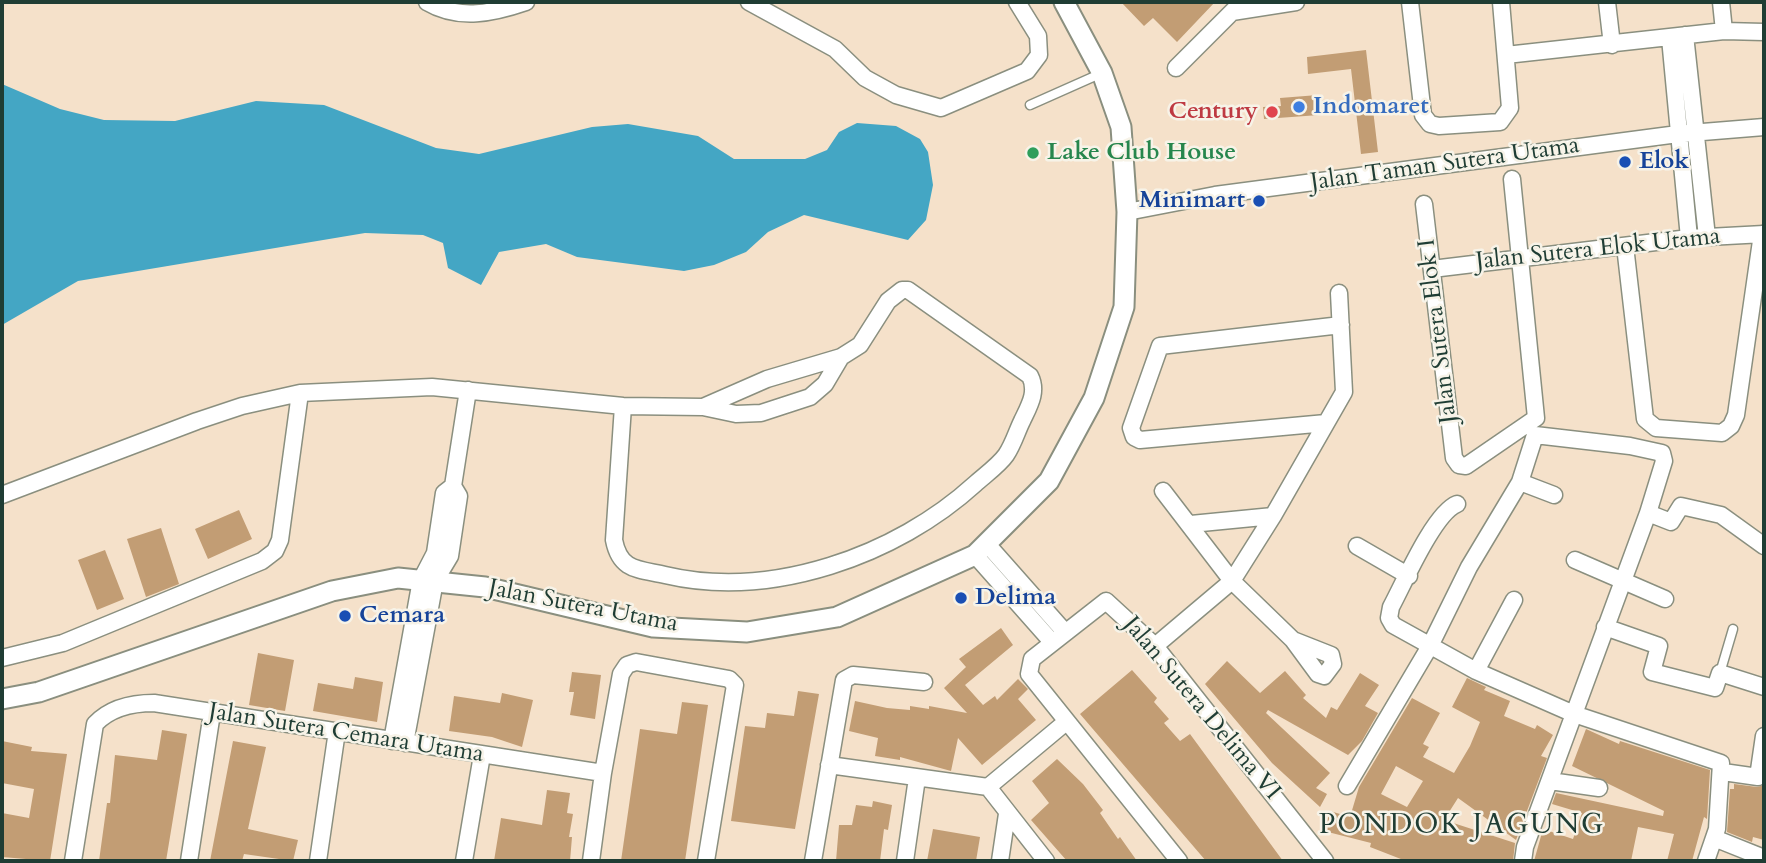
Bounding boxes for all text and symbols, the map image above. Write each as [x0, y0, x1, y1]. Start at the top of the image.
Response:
place label: Indomaret [1313, 93, 1429, 121]
place label: Century [1168, 98, 1258, 126]
marker: Indomaret [1291, 99, 1307, 115]
marker: Century [1264, 104, 1280, 120]
street label: Jalan Taman Sutera Utama [1309, 132, 1581, 198]
place label: Lake Club House [1047, 139, 1236, 167]
marker: Lake Club House [1025, 145, 1041, 161]
place label: Elok [1639, 148, 1689, 176]
marker: Elok [1617, 154, 1633, 170]
place label: Minimart [1139, 187, 1245, 215]
marker: Minimart [1251, 193, 1267, 209]
street label: Jalan Sutera Elok Utama [1474, 223, 1722, 277]
street label: Jalan Sutera Elok I [1413, 237, 1465, 425]
street label: Jalan Sutera Utama [486, 574, 680, 640]
place label: Delima [975, 584, 1056, 612]
marker: Delima [953, 590, 969, 606]
place label: Cemara [359, 602, 445, 630]
marker: Cemara [337, 608, 353, 624]
street label: Jalan Sutera Delima VI [1116, 611, 1286, 807]
street label: Jalan Sutera Cemara Utama [206, 698, 486, 770]
district label: PONDOK JAGUNG [1320, 810, 1604, 844]

